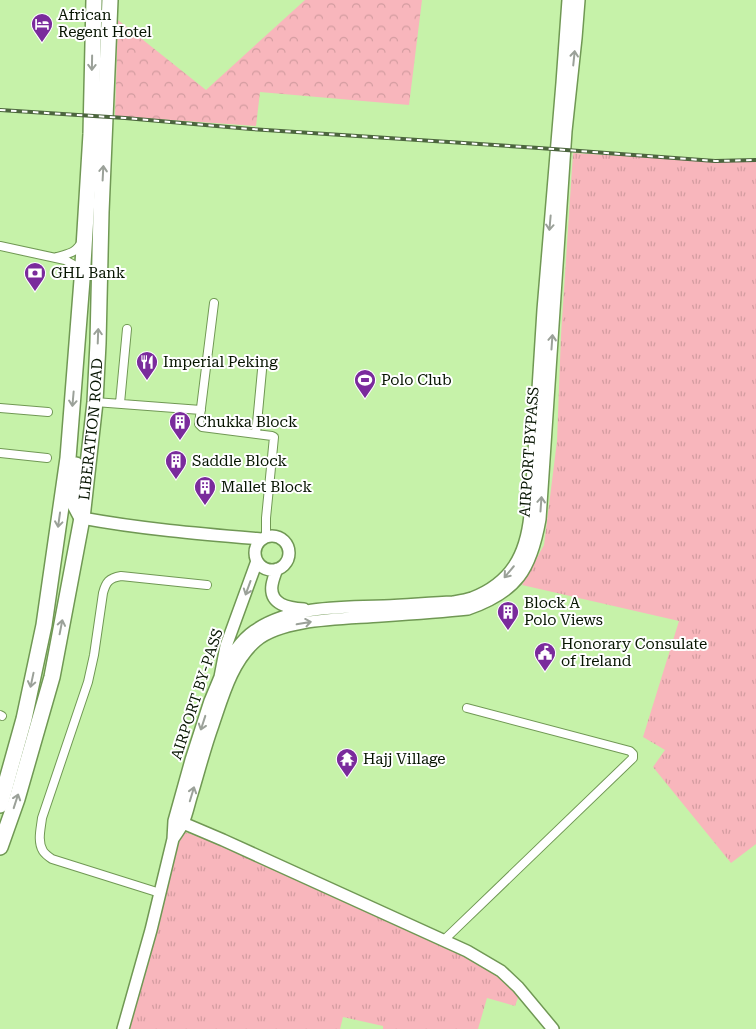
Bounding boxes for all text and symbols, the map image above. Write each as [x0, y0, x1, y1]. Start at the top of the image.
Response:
place label: African Regent Hotel [58, 6, 152, 41]
hotel icon: African Regent Hotel [30, 12, 54, 43]
one-way arrow [569, 51, 579, 67]
one-way arrow [87, 54, 97, 71]
one-way arrow [98, 166, 107, 182]
one-way arrow [546, 215, 555, 231]
bank icon: GHL Bank [23, 261, 47, 292]
place label: GHL Bank [51, 264, 126, 282]
one-way arrow [93, 328, 103, 344]
one-way arrow [547, 335, 556, 351]
restaurant icon: Imperial Peking [135, 350, 159, 381]
place label: Imperial Peking [163, 353, 278, 371]
street label: LIBERATION ROAD [75, 358, 106, 501]
sports icon: Polo Club [353, 368, 377, 399]
place label: Polo Club [381, 371, 452, 389]
street label: AIRPORT BYPASS [515, 386, 543, 518]
one-way arrow [68, 391, 77, 407]
building icon: Chukka Block [168, 410, 192, 441]
place label: Chukka Block [196, 413, 298, 431]
building icon: Saddle Block [164, 449, 188, 480]
place label: Saddle Block [192, 452, 288, 470]
building icon: Mallet Block [193, 475, 217, 506]
place label: Mallet Block [221, 478, 312, 496]
one-way arrow [536, 497, 545, 513]
one-way arrow [54, 512, 64, 528]
one-way arrow [504, 566, 515, 579]
one-way arrow [243, 580, 252, 595]
place label: Block A Polo Views [524, 594, 603, 629]
building icon: Block A Polo Views [496, 600, 520, 631]
one-way arrow [296, 618, 312, 628]
one-way arrow [57, 619, 66, 635]
street label: AIRPORT BY-PASS [167, 626, 227, 762]
place label: Honorary Consulate of Ireland [561, 635, 707, 670]
public building icon: Honorary Consulate of Ireland [533, 641, 557, 672]
one-way arrow [27, 672, 37, 688]
one-way arrow [198, 714, 207, 730]
temple icon: Hajj Village [335, 747, 359, 778]
place label: Hajj Village [363, 750, 445, 768]
one-way arrow [187, 786, 197, 802]
one-way arrow [11, 793, 21, 809]

